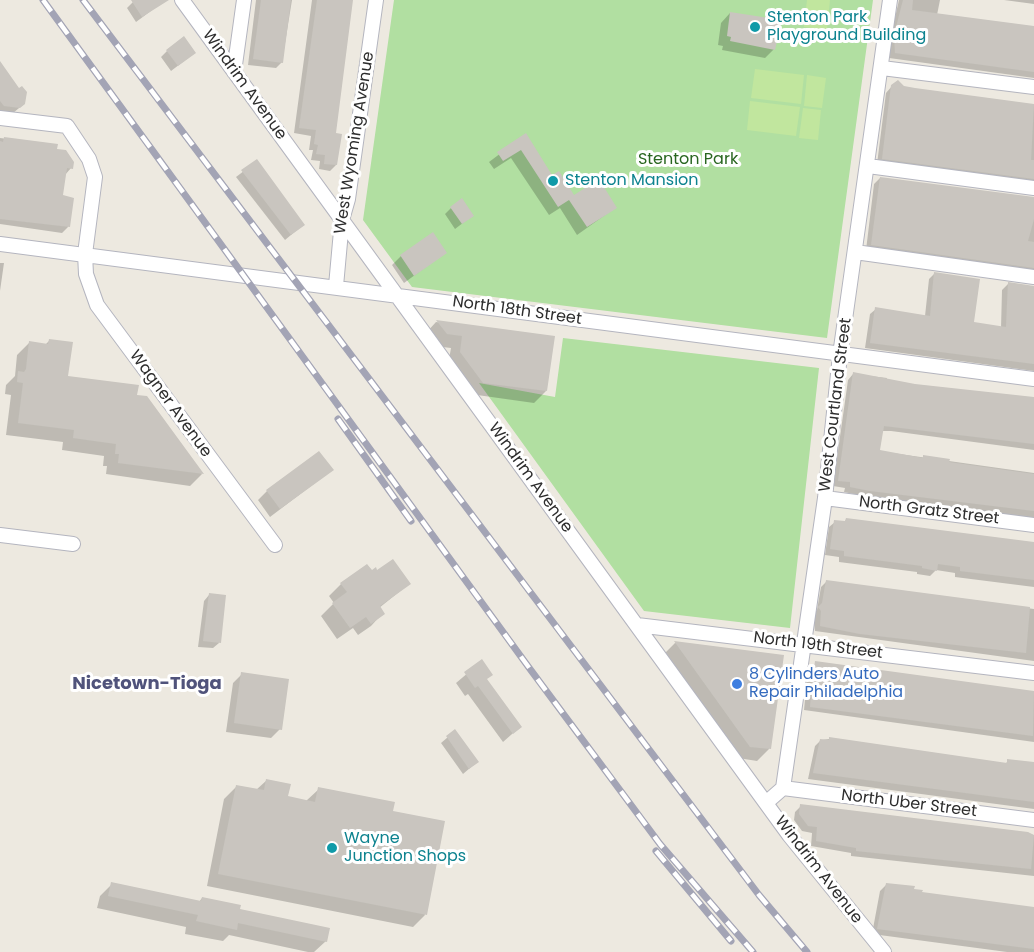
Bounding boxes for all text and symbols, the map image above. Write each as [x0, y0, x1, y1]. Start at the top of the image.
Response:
place label: Stenton Park Playground Building [767, 8, 926, 46]
marker: Stenton Park Playground Building [748, 20, 762, 34]
street label: Windrim Avenue [198, 26, 290, 144]
street label: West Wyoming Avenue [331, 50, 379, 236]
park label: Stenton Park [638, 150, 738, 170]
place label: Stenton Mansion [565, 171, 699, 191]
marker: Stenton Mansion [546, 174, 560, 188]
street label: North 18th Street [451, 292, 583, 330]
street label: West Courtland Street [816, 317, 856, 493]
street label: Wagner Avenue [125, 347, 215, 461]
street label: Windrim Avenue [484, 419, 576, 537]
street label: North Gratz Street [858, 493, 1000, 529]
street label: North 19th Street [752, 629, 884, 663]
place label: 8 Cylinders Auto Repair Philadelphia [749, 665, 903, 703]
district label: Nicetown-Tioga [72, 673, 222, 695]
marker: 8 Cylinders Auto Repair Philadelphia [730, 677, 744, 691]
street label: North Uber Street [840, 786, 978, 822]
street label: Windrim Avenue [770, 812, 866, 928]
place label: Wayne Junction Shops [344, 829, 466, 867]
marker: Wayne Junction Shops [325, 841, 339, 855]

